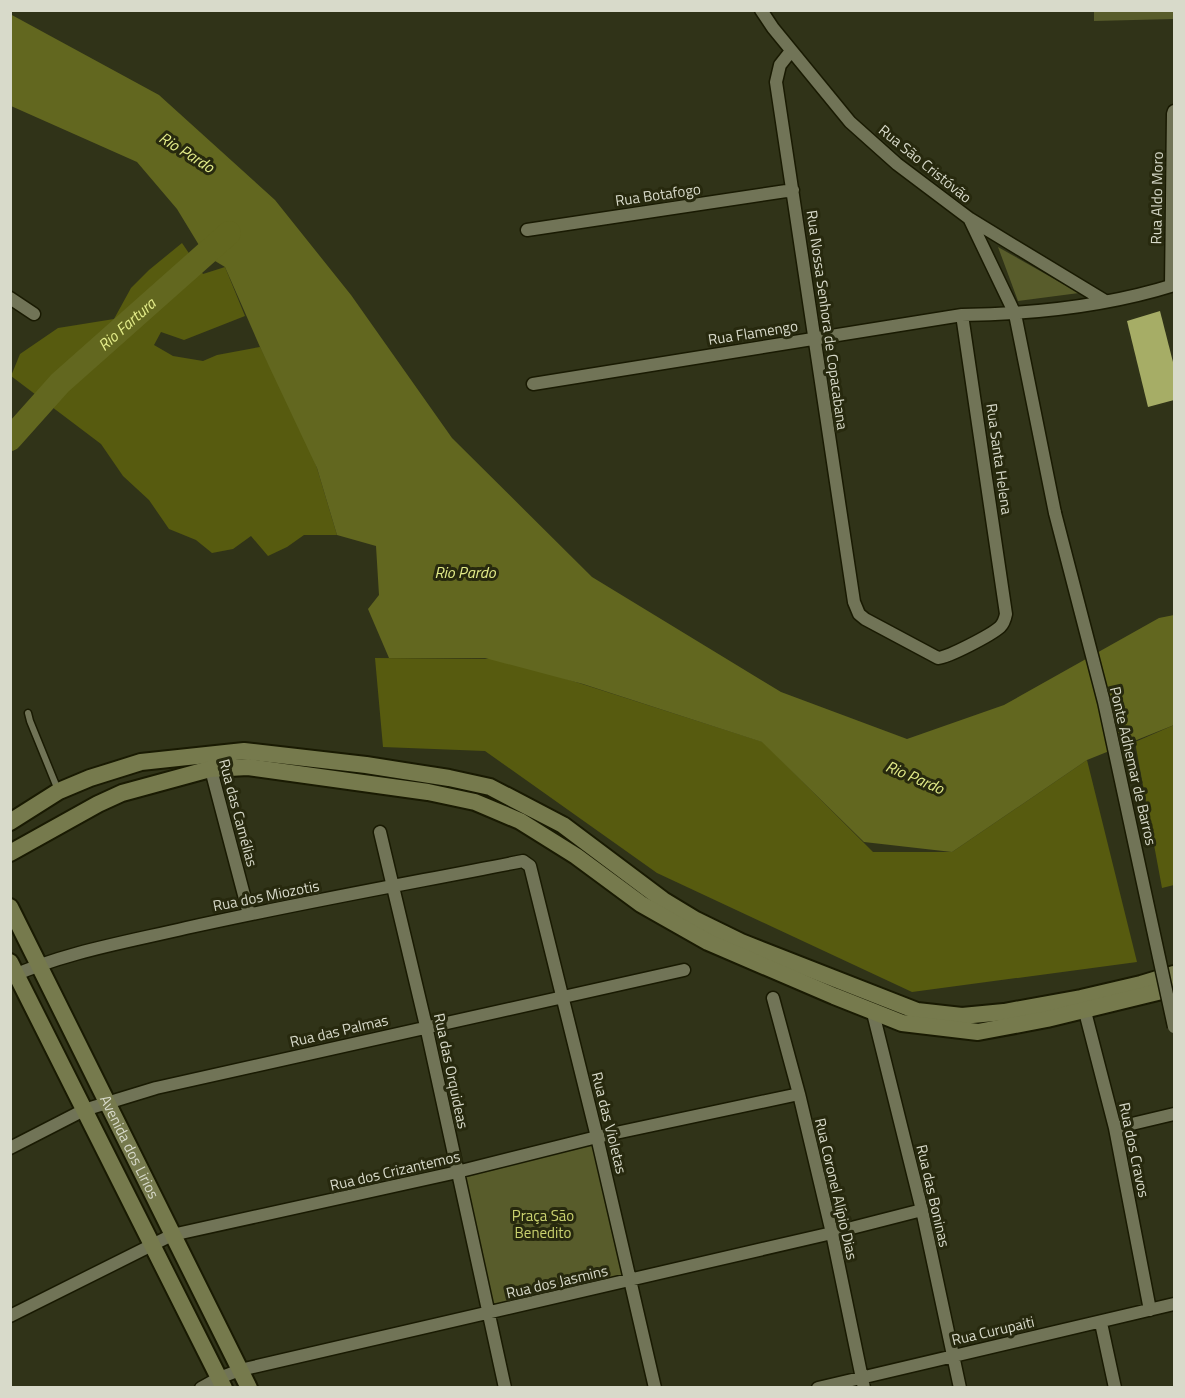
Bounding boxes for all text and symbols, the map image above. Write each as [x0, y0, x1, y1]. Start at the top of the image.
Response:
street label: Rua São Cristóvão [874, 119, 977, 208]
water label: Rio Pardo [155, 126, 220, 179]
street label: Rua Aldo Moro [1144, 151, 1169, 245]
street label: Rua Botafogo [614, 177, 702, 212]
street label: Rua Nossa Senhora de Copacabana [801, 209, 854, 432]
water label: Rio Fartura [92, 291, 161, 356]
street label: Rua Flamengo [706, 314, 800, 351]
street label: Rua Santa Helena [980, 402, 1019, 516]
water label: Rio Pardo [434, 560, 497, 584]
street label: Ponte Adhemar de Barros [1104, 684, 1163, 848]
water label: Rio Pardo [882, 754, 949, 800]
street label: Rua das Camélias [213, 756, 264, 869]
street label: Rua dos Miozotis [211, 874, 321, 917]
street label: Rua das Palmas [287, 1008, 390, 1053]
street label: Rua das Orquideas [428, 1011, 475, 1131]
street label: Rua das Violetas [586, 1069, 633, 1176]
street label: Avenida dos Lirios [94, 1091, 165, 1203]
street label: Rua dos Cravos [1113, 1100, 1156, 1200]
street label: Rua Coronel Alípio Dias [809, 1116, 864, 1262]
street label: Rua das Boninas [911, 1142, 956, 1250]
street label: Rua dos Crizantemos [327, 1144, 462, 1197]
park label: Praça São Benedito [512, 1204, 574, 1244]
street label: Rua dos Jasmins [504, 1259, 610, 1304]
street label: Rua Curupaiti [949, 1310, 1037, 1351]

